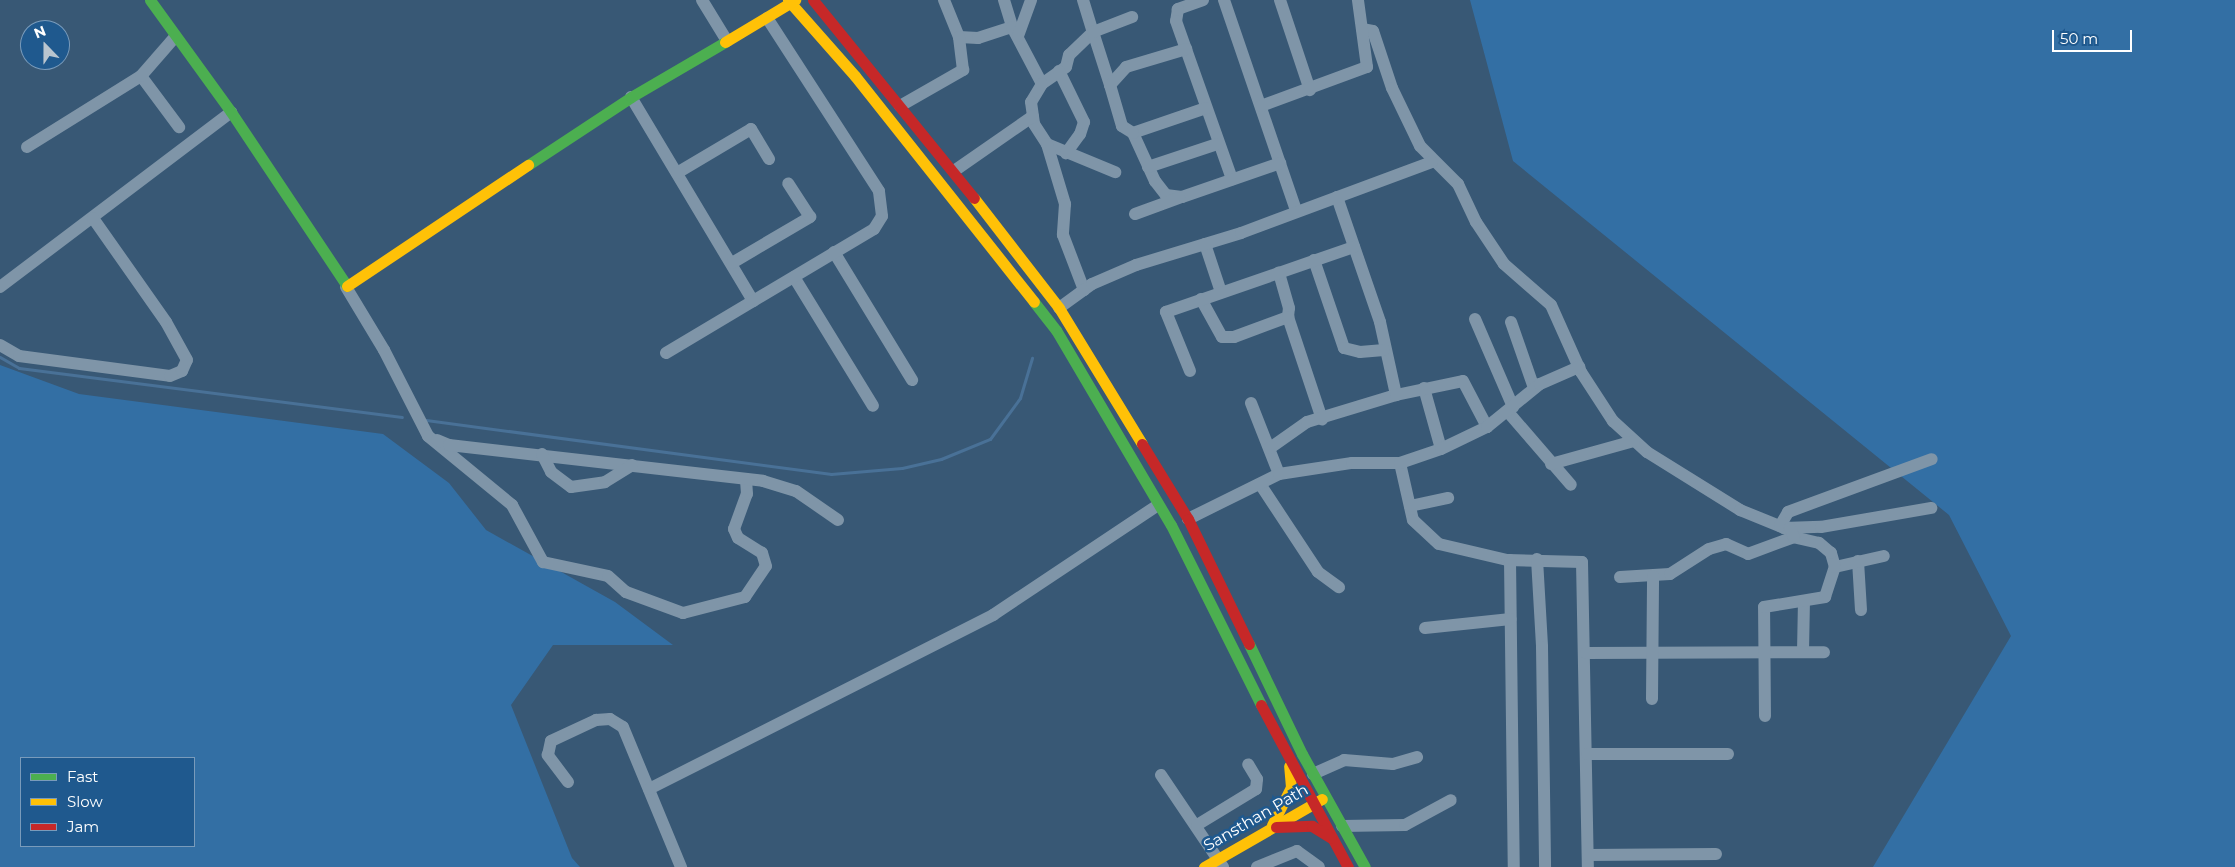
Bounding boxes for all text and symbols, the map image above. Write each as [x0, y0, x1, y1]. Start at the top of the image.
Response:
north arrow [20, 20, 70, 70]
scale bar [2055, 20, 2135, 52]
text: N [31, 22, 48, 42]
text: 50 m [2060, 29, 2098, 48]
legend [20, 757, 195, 847]
text: Fast [67, 767, 98, 786]
street label: Sansthan Path [1200, 780, 1312, 856]
text: Slow [67, 792, 103, 811]
text: Jam [67, 817, 99, 836]

